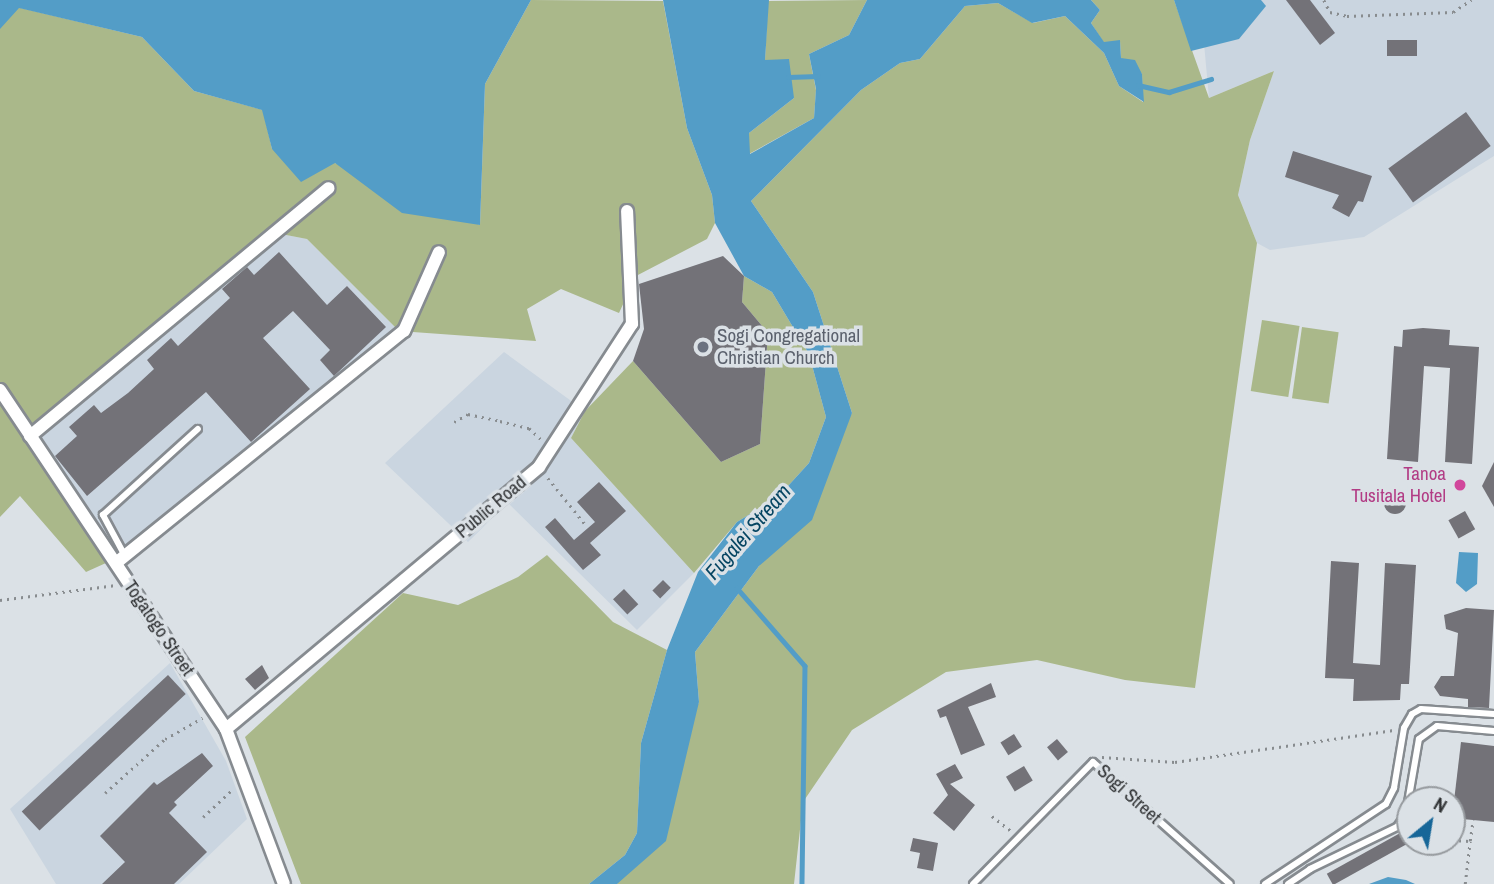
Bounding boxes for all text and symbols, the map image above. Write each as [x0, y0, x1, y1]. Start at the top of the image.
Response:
place label: Sogi Congregational Christian Church [717, 325, 860, 369]
marker: Sogi Congregational Christian Church [695, 339, 711, 355]
place label: Tanoa Tusitala Hotel [1351, 463, 1446, 507]
street label: Public Road [451, 471, 531, 543]
marker: Tanoa Tusitala Hotel [1452, 477, 1468, 493]
water label: Fugalei Stream [700, 479, 796, 585]
street label: Togatogo Street [119, 576, 199, 680]
street label: Sogi Street [1092, 759, 1166, 829]
north arrow [1396, 786, 1466, 856]
text: N [1429, 790, 1452, 819]

